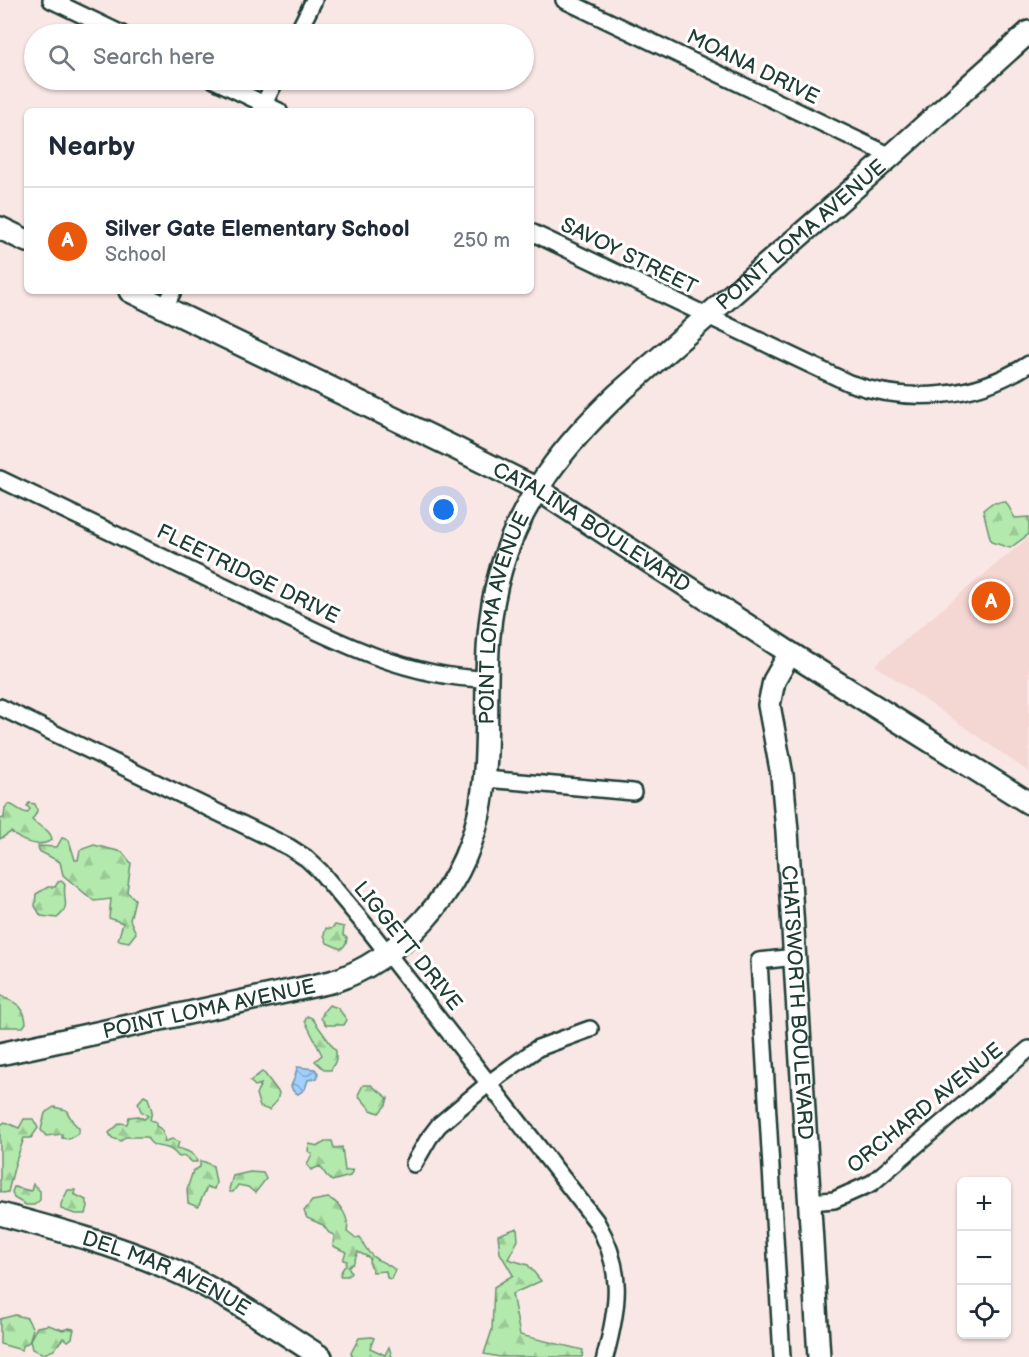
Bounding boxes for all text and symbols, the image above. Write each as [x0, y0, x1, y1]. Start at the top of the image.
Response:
search box [24, 24, 534, 90]
street label: MOANA DRIVE [683, 24, 823, 110]
icon: search [45, 41, 78, 74]
text: Search here [93, 44, 215, 71]
text: Nearby [48, 132, 135, 163]
street label: POINT LOMA AVENUE [711, 154, 891, 315]
street label: SAVOY STREET [557, 212, 702, 300]
text: Silver Gate Elementary School [105, 216, 409, 243]
text: A [61, 229, 74, 253]
text: 250 m [453, 229, 510, 253]
text: School [105, 243, 166, 267]
street label: CATALINA BOULEVARD [489, 457, 695, 598]
your location [429, 495, 458, 524]
street label: POINT LOMA AVENUE [474, 508, 534, 725]
street label: FLEETRIDGE DRIVE [153, 519, 343, 629]
pin: A [972, 578, 1010, 624]
street label: CHATSWORTH BOULEVARD [777, 864, 818, 1141]
street label: LIGGETT DRIVE [348, 877, 468, 1015]
street label: POINT LOMA AVENUE [100, 973, 318, 1044]
street label: ORCHARD AVENUE [842, 1038, 1008, 1178]
map controls [957, 1177, 1011, 1339]
button: + [957, 1177, 1011, 1231]
street label: DEL MAR AVENUE [79, 1225, 255, 1321]
button: − [957, 1231, 1011, 1285]
button: locate [957, 1285, 1011, 1339]

